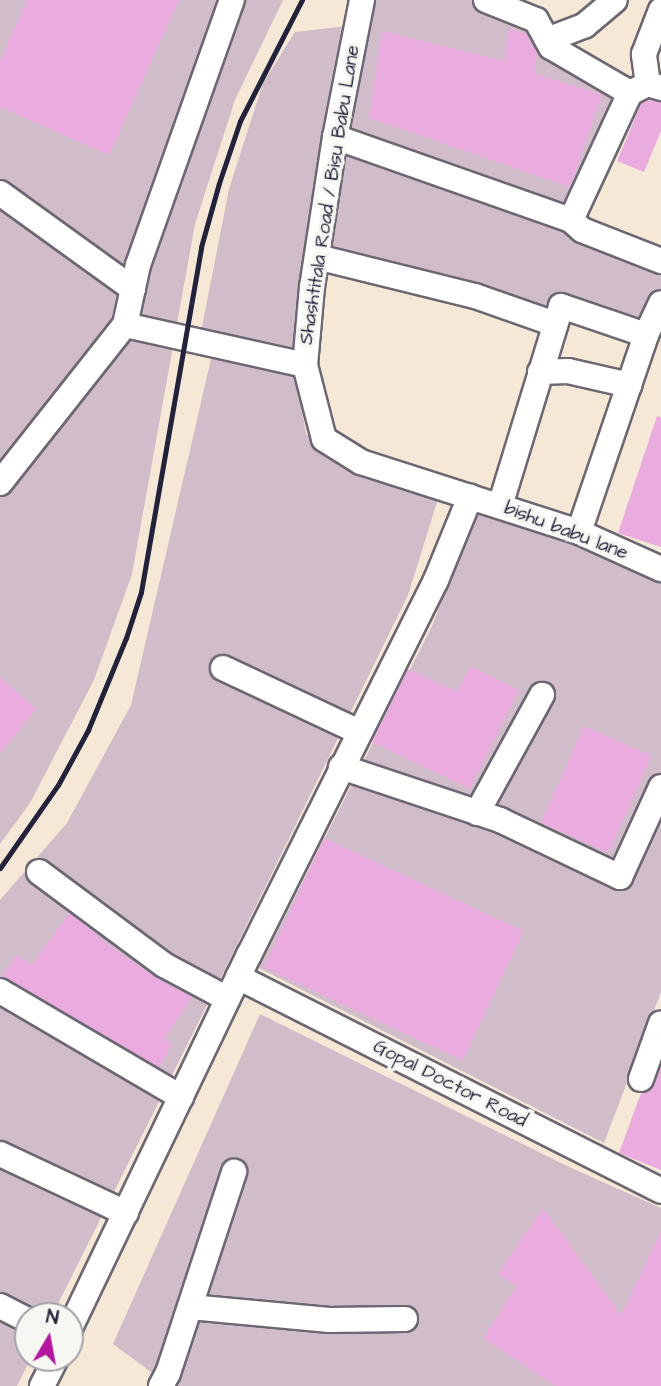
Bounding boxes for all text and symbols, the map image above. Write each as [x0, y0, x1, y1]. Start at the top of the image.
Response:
street label: Shashtitala Road / Bisu Babu Lane [295, 44, 365, 346]
street label: bishu babu lane [501, 497, 631, 565]
street label: Gopal Doctor Road [369, 1035, 531, 1133]
north arrow [14, 1302, 84, 1372]
text: N [44, 1303, 61, 1332]

